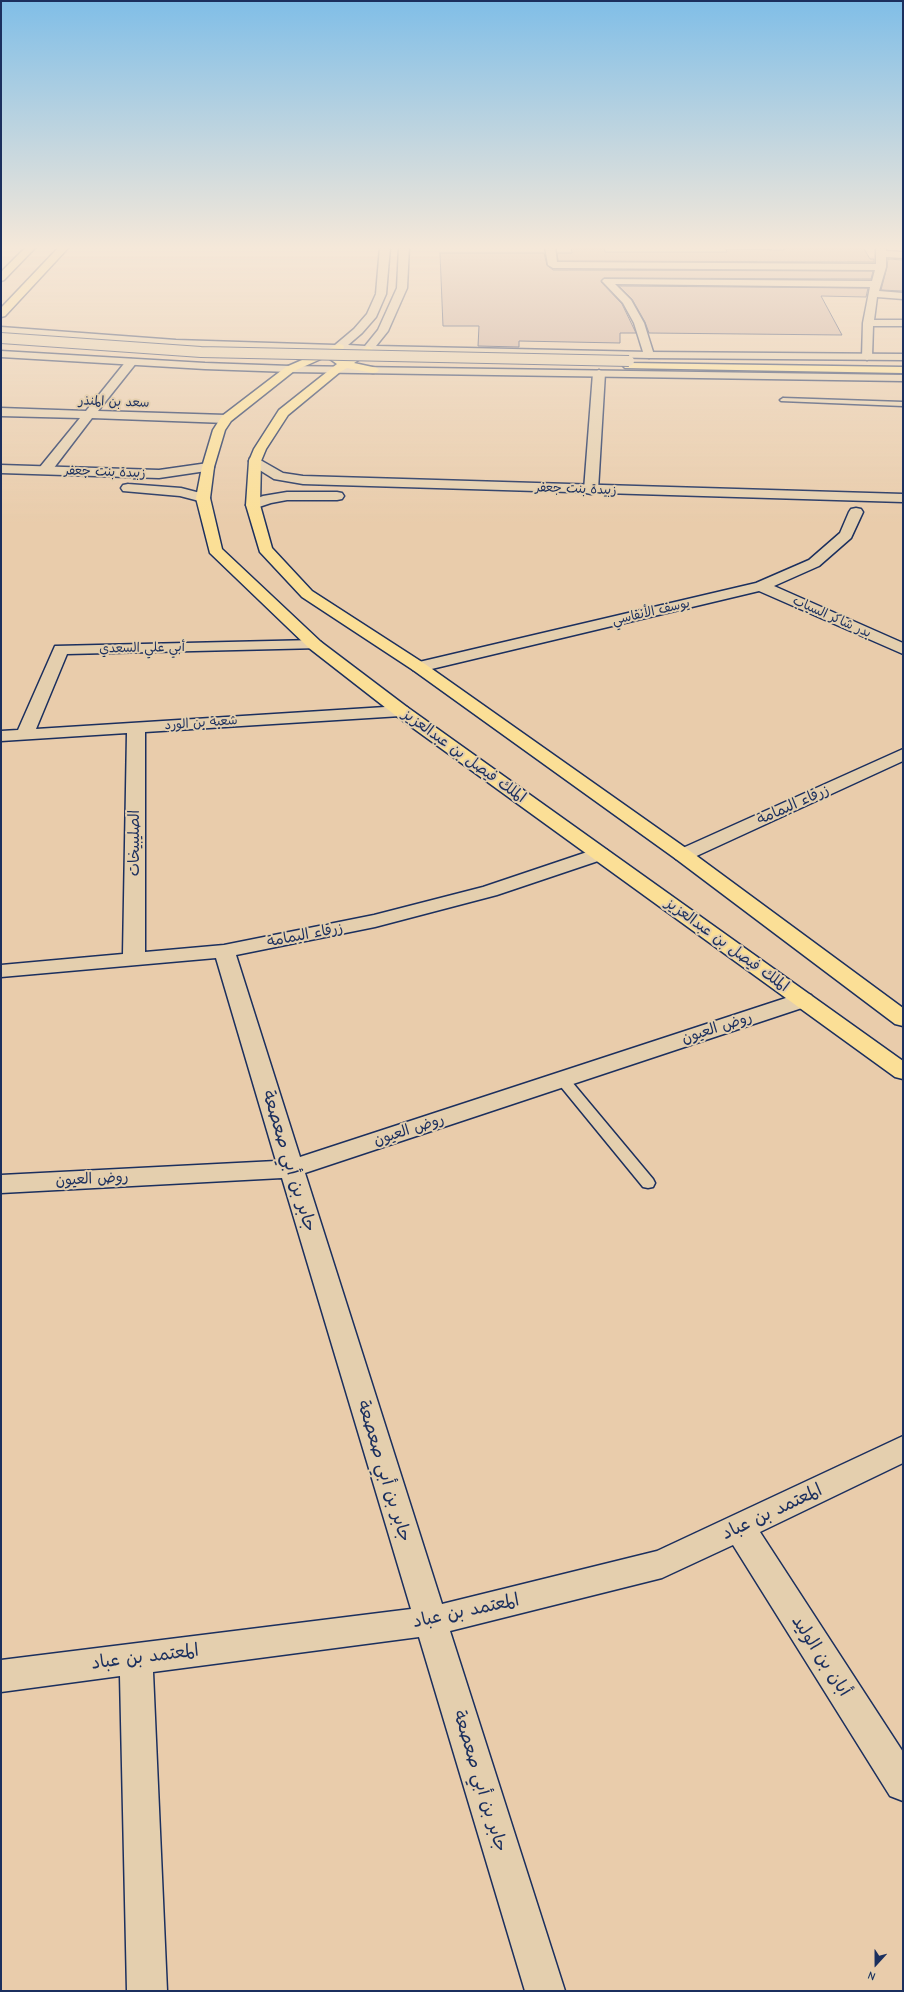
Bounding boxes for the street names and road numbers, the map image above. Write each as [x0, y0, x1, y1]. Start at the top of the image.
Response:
street label: سعد بن المنذر [78, 393, 150, 411]
street label: زبيدة بنت جعفر [64, 463, 146, 481]
street label: زبيدة بنت جعفر [535, 480, 617, 498]
street label: بدر شاكر السياب [790, 593, 874, 641]
street label: يوسف الأنفاسي [611, 596, 691, 628]
street label: أبي علي السعدي [99, 639, 185, 657]
street label: الملك فيصل بن عبدالعزيز [399, 705, 529, 807]
street label: شعبة بن الورد [164, 713, 238, 733]
street label: زرقاء اليمامة [754, 781, 832, 829]
street label: الصليبيخات [126, 810, 144, 876]
street label: الملك فيصل بن عبدالعزيز [662, 894, 792, 996]
street label: زرقاء اليمامة [265, 919, 345, 951]
street label: روض العيون [679, 1008, 755, 1048]
street label: جابر بن أبي صعصعة [257, 1087, 321, 1235]
street label: روض العيون [371, 1110, 447, 1150]
street label: روض العيون [55, 1168, 129, 1190]
street label: جابر بن أبي صعصعة [352, 1397, 416, 1545]
street label: المعتمد بن عباد [718, 1479, 826, 1545]
street label: المعتمد بن عباد [411, 1589, 521, 1633]
street label: أبان بن الوليد [787, 1611, 855, 1701]
street label: المعتمد بن عباد [90, 1640, 200, 1674]
street label: جابر بن أبي صعصعة [448, 1707, 512, 1855]

